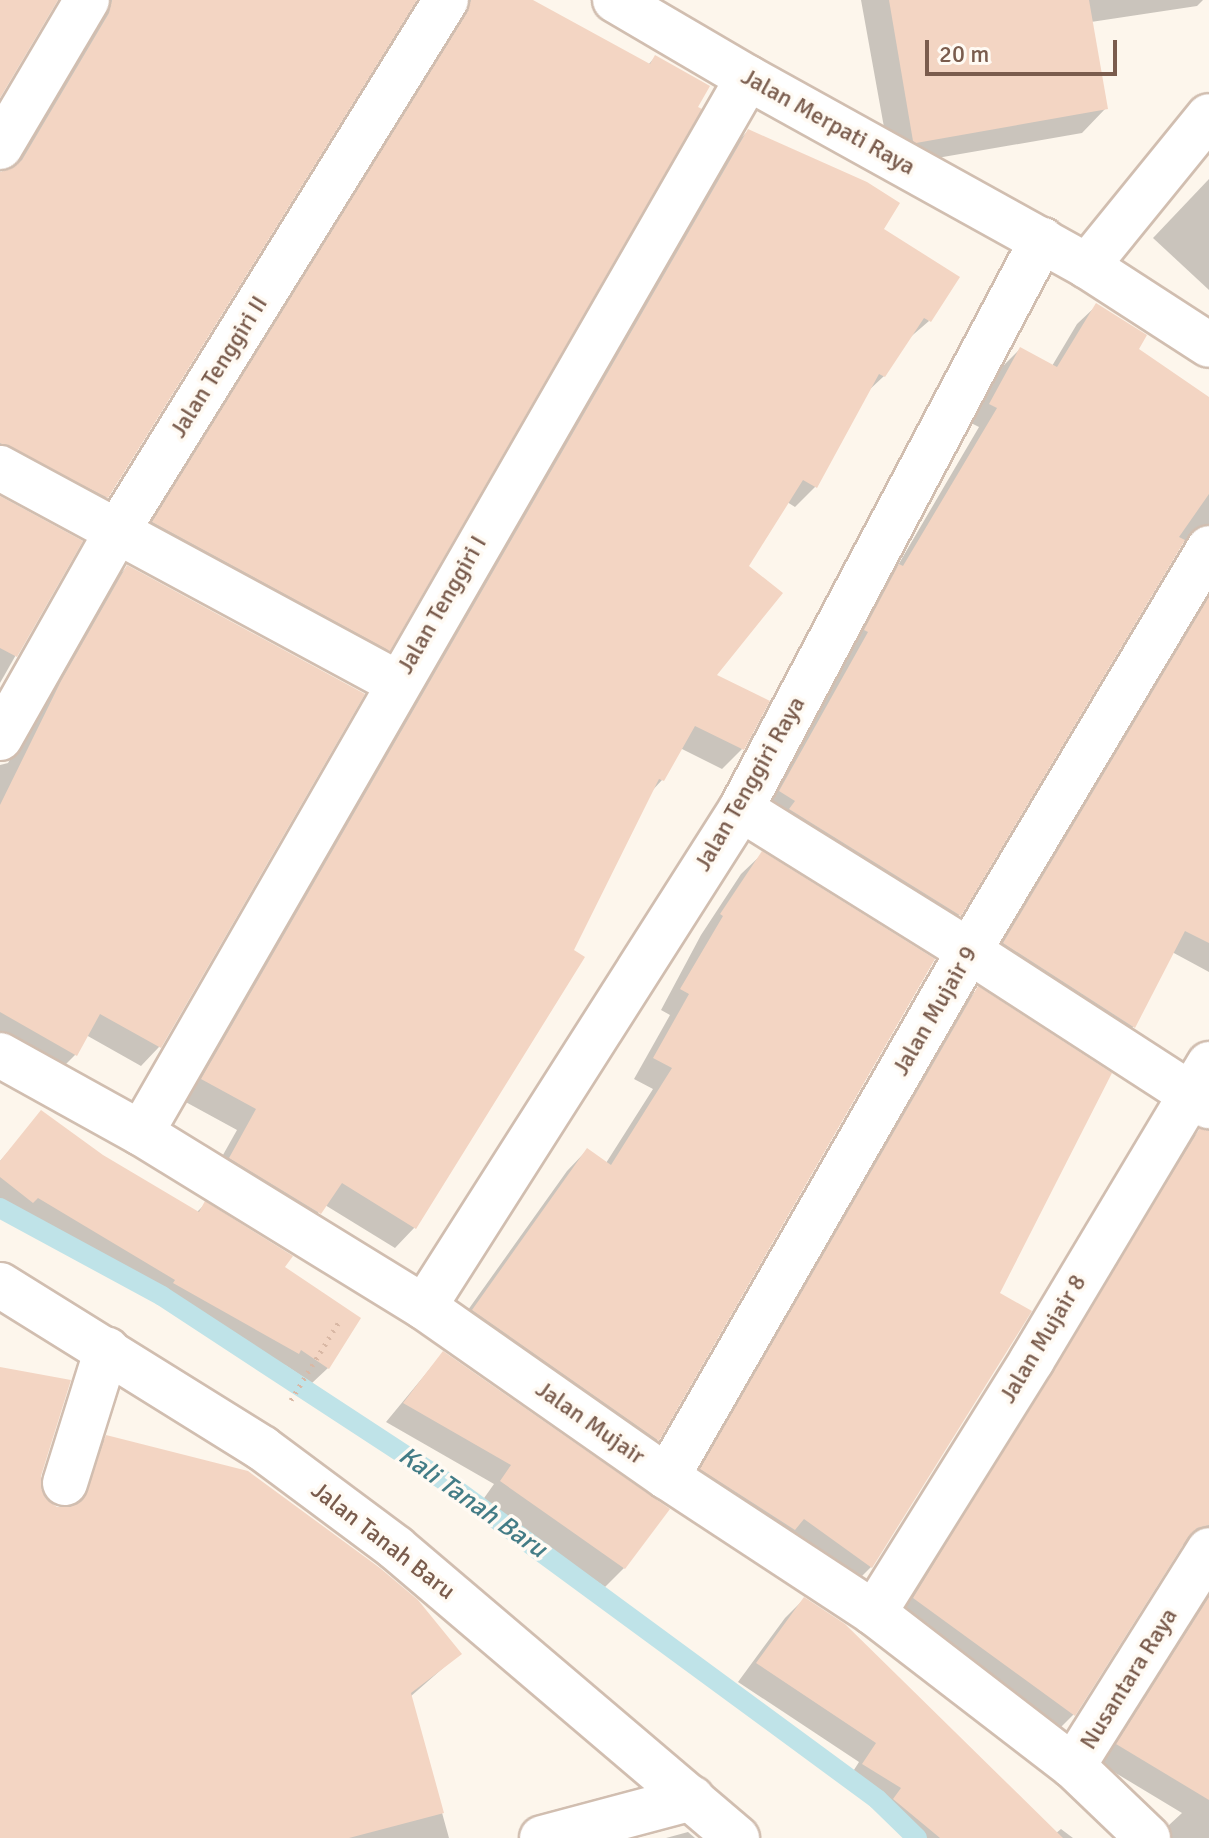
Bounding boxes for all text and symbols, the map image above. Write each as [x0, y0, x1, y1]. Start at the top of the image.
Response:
scale bar [929, 24, 1121, 74]
text: 20 m [939, 39, 989, 69]
street label: Jalan Merpati Raya [736, 62, 920, 182]
street label: Jalan Tenggiri II [164, 291, 274, 443]
street label: Jalan Tenggiri I [391, 531, 493, 679]
street label: Jalan Tenggiri Raya [688, 692, 812, 876]
street label: Jalan Mujair 9 [886, 941, 984, 1081]
street label: Jalan Mujair 8 [993, 1270, 1093, 1408]
street label: Jalan Mujair [530, 1375, 650, 1471]
water label: Kali Tanah Baru [392, 1441, 552, 1565]
street label: Jalan Tanah Baru [305, 1476, 461, 1606]
street label: Nusantara Raya [1074, 1603, 1184, 1755]

